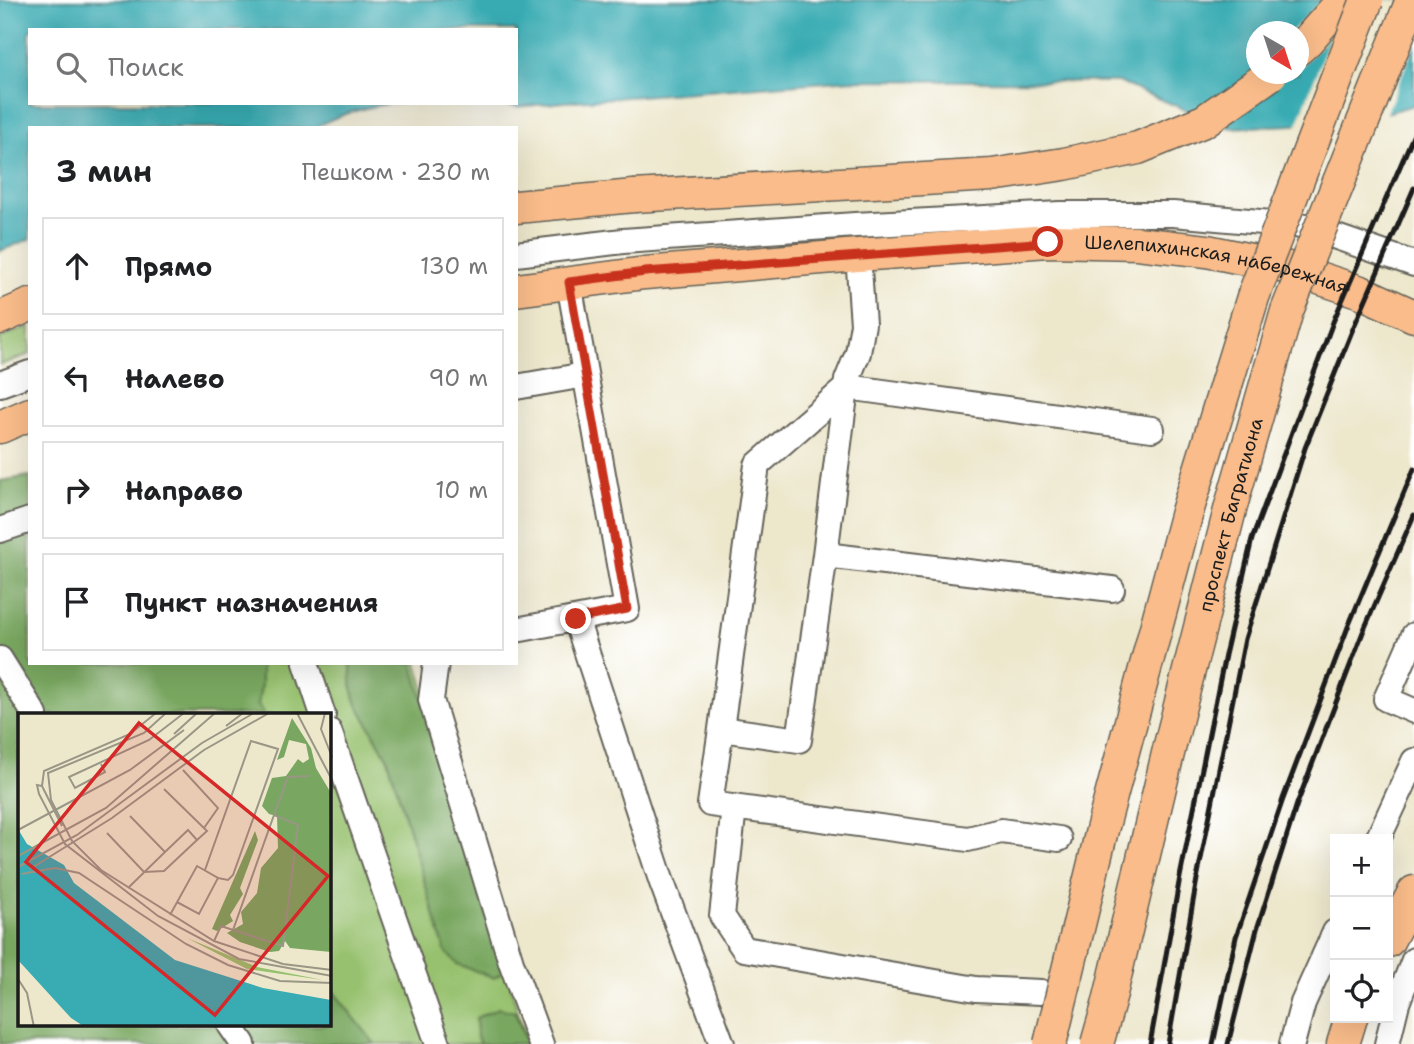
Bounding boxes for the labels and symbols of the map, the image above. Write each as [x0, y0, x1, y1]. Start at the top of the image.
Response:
north arrow [1246, 21, 1309, 84]
route start [1032, 226, 1063, 257]
street label: Шелепихинская набережная [1084, 230, 1351, 300]
street label: проспект Багратиона [1193, 414, 1269, 614]
route end [560, 603, 591, 634]
inset map [18, 713, 331, 1026]

